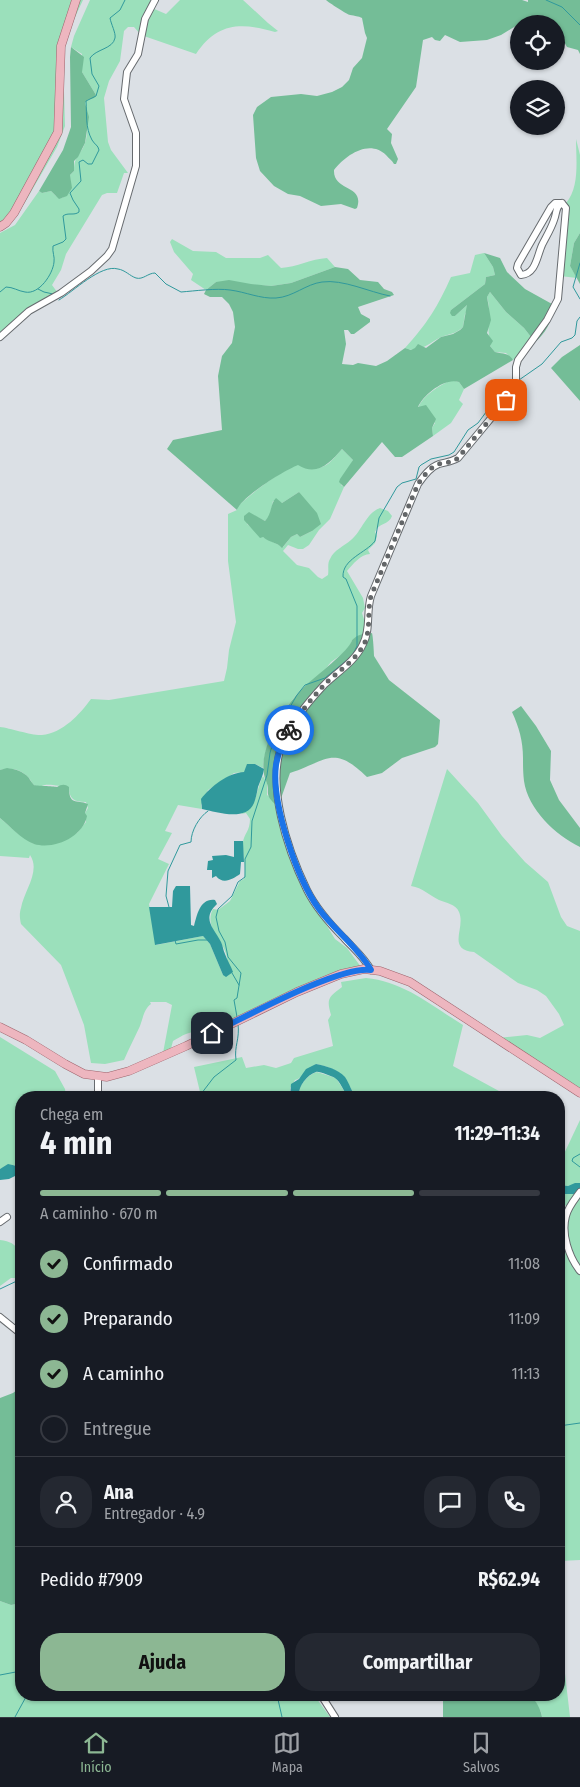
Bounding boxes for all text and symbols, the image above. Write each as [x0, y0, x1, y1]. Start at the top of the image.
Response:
map controls [510, 15, 565, 135]
button: locate [510, 15, 565, 70]
button: layers [510, 80, 565, 135]
pin [485, 379, 527, 421]
icon: bag [492, 386, 520, 414]
courier [264, 705, 314, 755]
icon: bike [275, 716, 303, 744]
pin [191, 1012, 233, 1054]
icon: home [198, 1019, 226, 1047]
text: Chega em [40, 1105, 103, 1124]
text: 11:29–11:34 [455, 1122, 540, 1145]
text: 4 min [40, 1124, 113, 1162]
text: A caminho · 670 m [40, 1204, 158, 1223]
icon: check [40, 1250, 68, 1278]
text: Confirmado [83, 1252, 173, 1275]
text: 11:08 [508, 1254, 540, 1273]
icon: check [40, 1305, 68, 1333]
text: Preparando [83, 1307, 173, 1330]
text: 11:09 [508, 1309, 540, 1328]
icon: check [40, 1360, 68, 1388]
text: A caminho [83, 1362, 164, 1385]
text: 11:13 [512, 1364, 540, 1383]
text: Entregue [83, 1417, 152, 1440]
button: person [40, 1476, 92, 1528]
button: chat [424, 1476, 476, 1528]
button: phone [488, 1476, 540, 1528]
text: Ana [104, 1481, 134, 1504]
text: Entregador · 4.9 [104, 1504, 205, 1523]
text: Pedido #7909 [40, 1568, 143, 1591]
text: R$62.94 [478, 1568, 540, 1591]
button: Ajuda [40, 1633, 285, 1691]
button: Compartilhar [295, 1633, 540, 1691]
tab: Início [80, 1729, 112, 1776]
tab: Mapa [272, 1729, 303, 1776]
tab: Salvos [463, 1729, 500, 1776]

